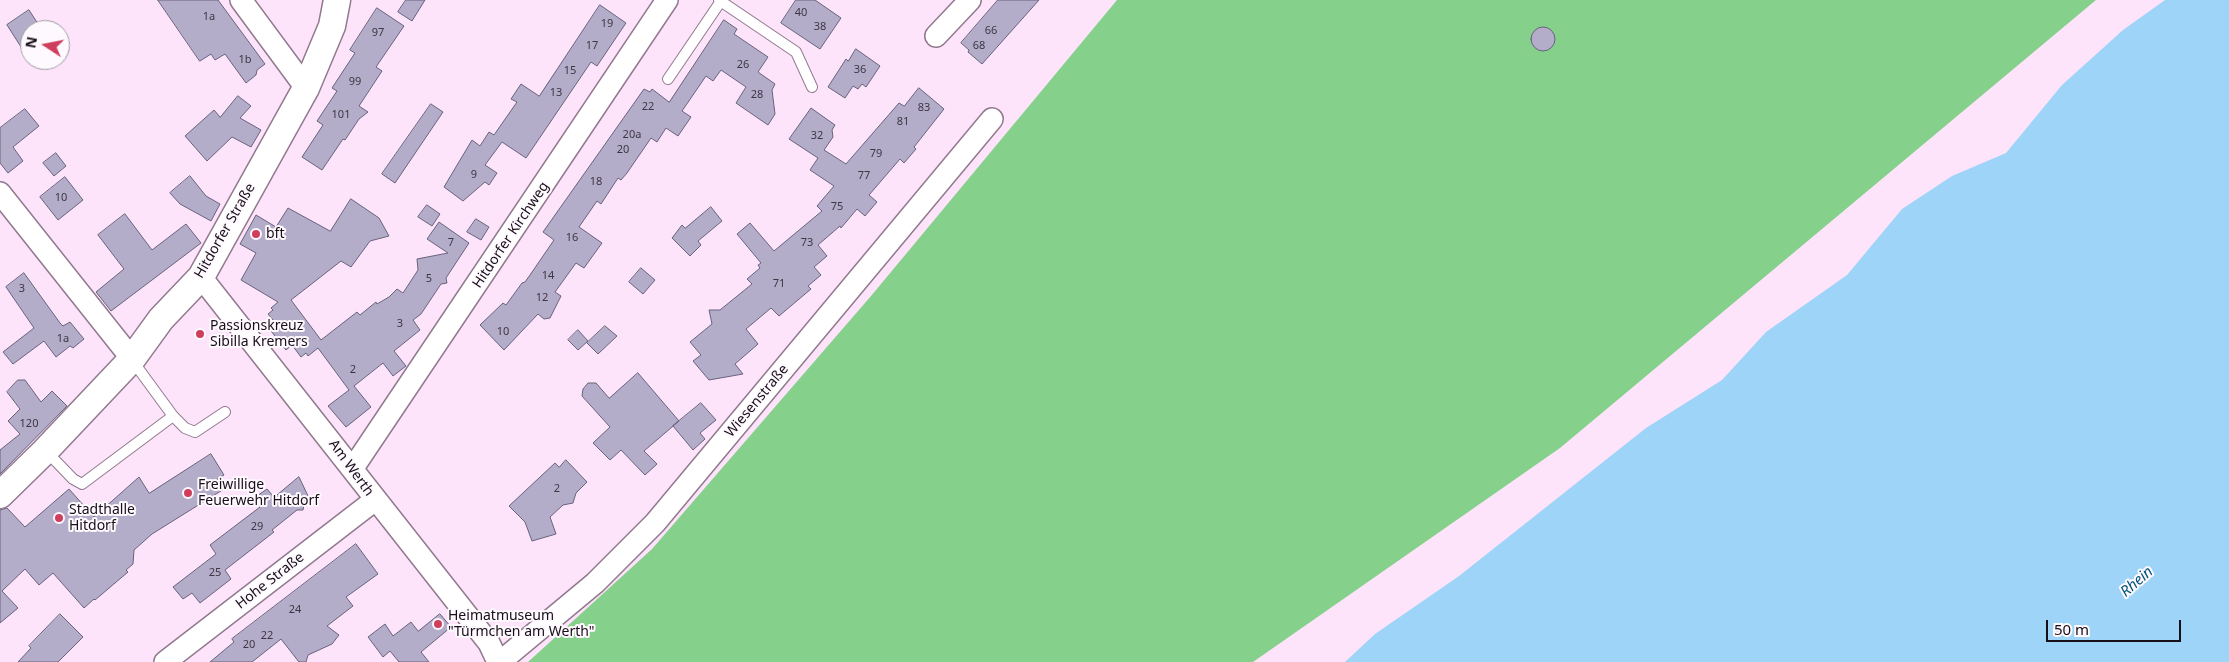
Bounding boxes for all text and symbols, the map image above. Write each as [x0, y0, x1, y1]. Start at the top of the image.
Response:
house number: 40 [795, 6, 807, 20]
house number: 1a [203, 10, 215, 24]
house number: 19 [601, 17, 613, 31]
north arrow [20, 20, 70, 70]
house number: 38 [814, 20, 826, 34]
house number: 66 [985, 24, 997, 38]
house number: 97 [372, 26, 384, 40]
text: N [20, 35, 41, 50]
house number: 17 [586, 39, 598, 53]
house number: 68 [973, 39, 985, 53]
house number: 1b [238, 53, 252, 67]
house number: 26 [737, 58, 749, 72]
house number: 36 [854, 63, 866, 77]
house number: 15 [564, 64, 576, 78]
house number: 99 [349, 75, 361, 89]
house number: 13 [550, 86, 562, 100]
house number: 28 [751, 88, 763, 102]
house number: 22 [642, 100, 654, 114]
house number: 83 [918, 101, 930, 115]
house number: 101 [332, 108, 350, 122]
house number: 81 [897, 115, 909, 129]
house number: 20a [623, 128, 641, 142]
house number: 32 [811, 129, 823, 143]
house number: 20 [617, 143, 629, 157]
house number: 79 [870, 147, 882, 161]
house number: 9 [471, 168, 477, 182]
house number: 77 [858, 169, 870, 183]
house number: 18 [590, 175, 602, 189]
street label: Hitdorfer Kirchweg [469, 179, 553, 291]
street label: Hitdorfer Straße [191, 181, 259, 281]
house number: 10 [55, 191, 67, 205]
house number: 75 [831, 200, 843, 214]
place label: bft [266, 226, 284, 242]
marker: bft [250, 228, 262, 240]
house number: 16 [566, 231, 578, 245]
house number: 7 [448, 236, 454, 250]
house number: 73 [801, 236, 813, 250]
house number: 14 [542, 269, 554, 283]
house number: 5 [426, 272, 432, 286]
house number: 71 [773, 277, 785, 291]
house number: 3 [19, 282, 25, 296]
house number: 12 [536, 291, 548, 305]
house number: 3 [397, 317, 403, 331]
place label: Passionskreuz Sibilla Kremers [210, 318, 308, 351]
house number: 10 [497, 325, 509, 339]
marker: Passionskreuz Sibilla Kremers [194, 328, 206, 340]
house number: 1a [57, 332, 69, 346]
street label: Wiesenstraße [722, 361, 792, 441]
house number: 2 [350, 363, 356, 377]
house number: 120 [20, 417, 38, 431]
street label: Am Werth [325, 436, 377, 500]
place label: Freiwillige Feuerwehr Hitdorf [198, 477, 319, 510]
house number: 2 [554, 482, 560, 496]
marker: Freiwillige Feuerwehr Hitdorf [182, 487, 194, 499]
place label: Stadthalle Hitdorf [69, 502, 135, 534]
marker: Stadthalle Hitdorf [53, 512, 65, 524]
house number: 29 [251, 520, 263, 534]
street label: Hohe Straße [233, 549, 307, 613]
water label: Rhein [2117, 563, 2157, 601]
house number: 25 [209, 566, 221, 580]
house number: 24 [289, 603, 301, 617]
place label: Heimatmuseum "Türmchen am Werth" [448, 608, 594, 640]
scale bar [2049, 610, 2184, 642]
marker: Heimatmuseum "Türmchen am Werth" [432, 618, 444, 630]
text: 50 m [2054, 619, 2089, 639]
house number: 22 [261, 629, 273, 643]
house number: 20 [243, 638, 255, 652]

